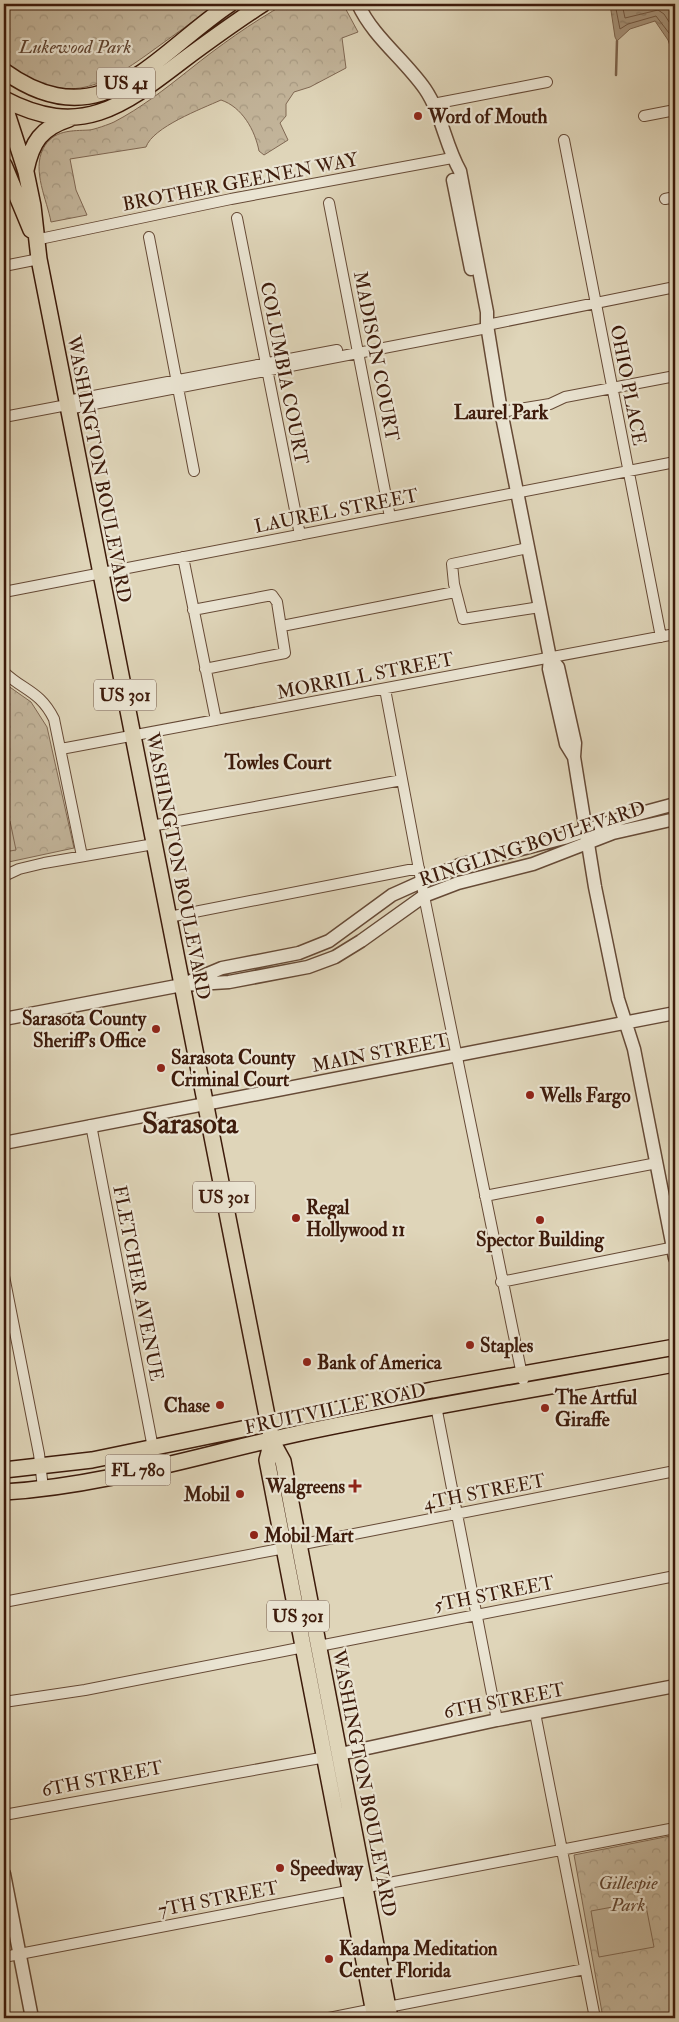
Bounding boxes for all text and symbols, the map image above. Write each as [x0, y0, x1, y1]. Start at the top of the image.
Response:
park label: Lukewood Park [18, 35, 131, 59]
road number: US 41 [97, 68, 155, 99]
place label: Word of Mouth [427, 105, 548, 129]
marker: Word of Mouth [412, 110, 424, 122]
street label: BROTHER GEENEN WAY [120, 147, 361, 217]
street label: MADISON COURT [348, 269, 404, 443]
street label: COLUMBIA COURT [255, 280, 314, 467]
street label: OHIO PLACE [605, 323, 652, 448]
street label: WASHINGTON BOULEVARD [61, 333, 137, 605]
district label: Laurel Park [454, 400, 549, 425]
street label: LAUREL STREET [252, 483, 420, 539]
street label: MORRILL STREET [275, 647, 456, 705]
road number: US 301 [94, 680, 156, 710]
street label: WASHINGTON BOULEVARD [140, 730, 216, 1002]
district label: Towles Court [223, 750, 332, 775]
street label: RINGLING BOULEVARD [416, 796, 649, 892]
place label: Sarasota County Sheriff's Office [22, 1007, 147, 1053]
marker: Sarasota County Sheriff's Office [150, 1023, 162, 1035]
street label: MAIN STREET [310, 1028, 451, 1078]
place label: Sarasota County Criminal Court [171, 1046, 296, 1092]
marker: Sarasota County Criminal Court [155, 1062, 167, 1074]
place label: Wells Fargo [539, 1084, 631, 1109]
marker: Wells Fargo [524, 1089, 536, 1101]
district label: Sarasota [142, 1106, 239, 1142]
road number: US 301 [193, 1182, 255, 1212]
street label: FLETCHER AVENUE [107, 1183, 169, 1383]
place label: Regal Hollywood 11 [306, 1196, 405, 1243]
marker: Regal Hollywood 11 [290, 1212, 302, 1224]
marker: Spector Building [534, 1214, 546, 1226]
place label: Spector Building [476, 1228, 605, 1253]
place label: Staples [480, 1334, 534, 1359]
marker: Staples [464, 1339, 476, 1351]
place label: Bank of America [317, 1351, 443, 1375]
marker: Bank of America [301, 1356, 313, 1368]
street label: FRUITVILLE ROAD [242, 1378, 428, 1440]
place label: The Artful Giraffe [554, 1386, 637, 1432]
place label: Chase [164, 1394, 210, 1418]
marker: Chase [214, 1399, 226, 1411]
marker: The Artful Giraffe [539, 1402, 551, 1414]
road number: FL 780 [106, 1454, 170, 1486]
street label: 4TH STREET [421, 1468, 547, 1516]
place label: Walgreens [265, 1475, 345, 1500]
marker: Walgreens [349, 1480, 361, 1492]
place label: Mobil [183, 1483, 230, 1507]
marker: Mobil [234, 1488, 246, 1500]
place label: Mobil Mart [263, 1524, 355, 1548]
marker: Mobil Mart [248, 1529, 260, 1541]
street label: 5TH STREET [432, 1571, 556, 1617]
road number: US 301 [267, 1600, 329, 1632]
street label: WASHINGTON BOULEVARD [326, 1647, 402, 1919]
street label: 6TH STREET [442, 1677, 567, 1724]
street label: 6TH STREET [40, 1755, 165, 1802]
place label: Speedway [290, 1857, 364, 1882]
marker: Speedway [274, 1862, 286, 1874]
park label: Gillespie Park [598, 1871, 658, 1917]
street label: 7TH STREET [156, 1876, 280, 1922]
place label: Kadampa Meditation Center Florida [339, 1937, 498, 1983]
marker: Kadampa Meditation Center Florida [323, 1953, 335, 1965]

